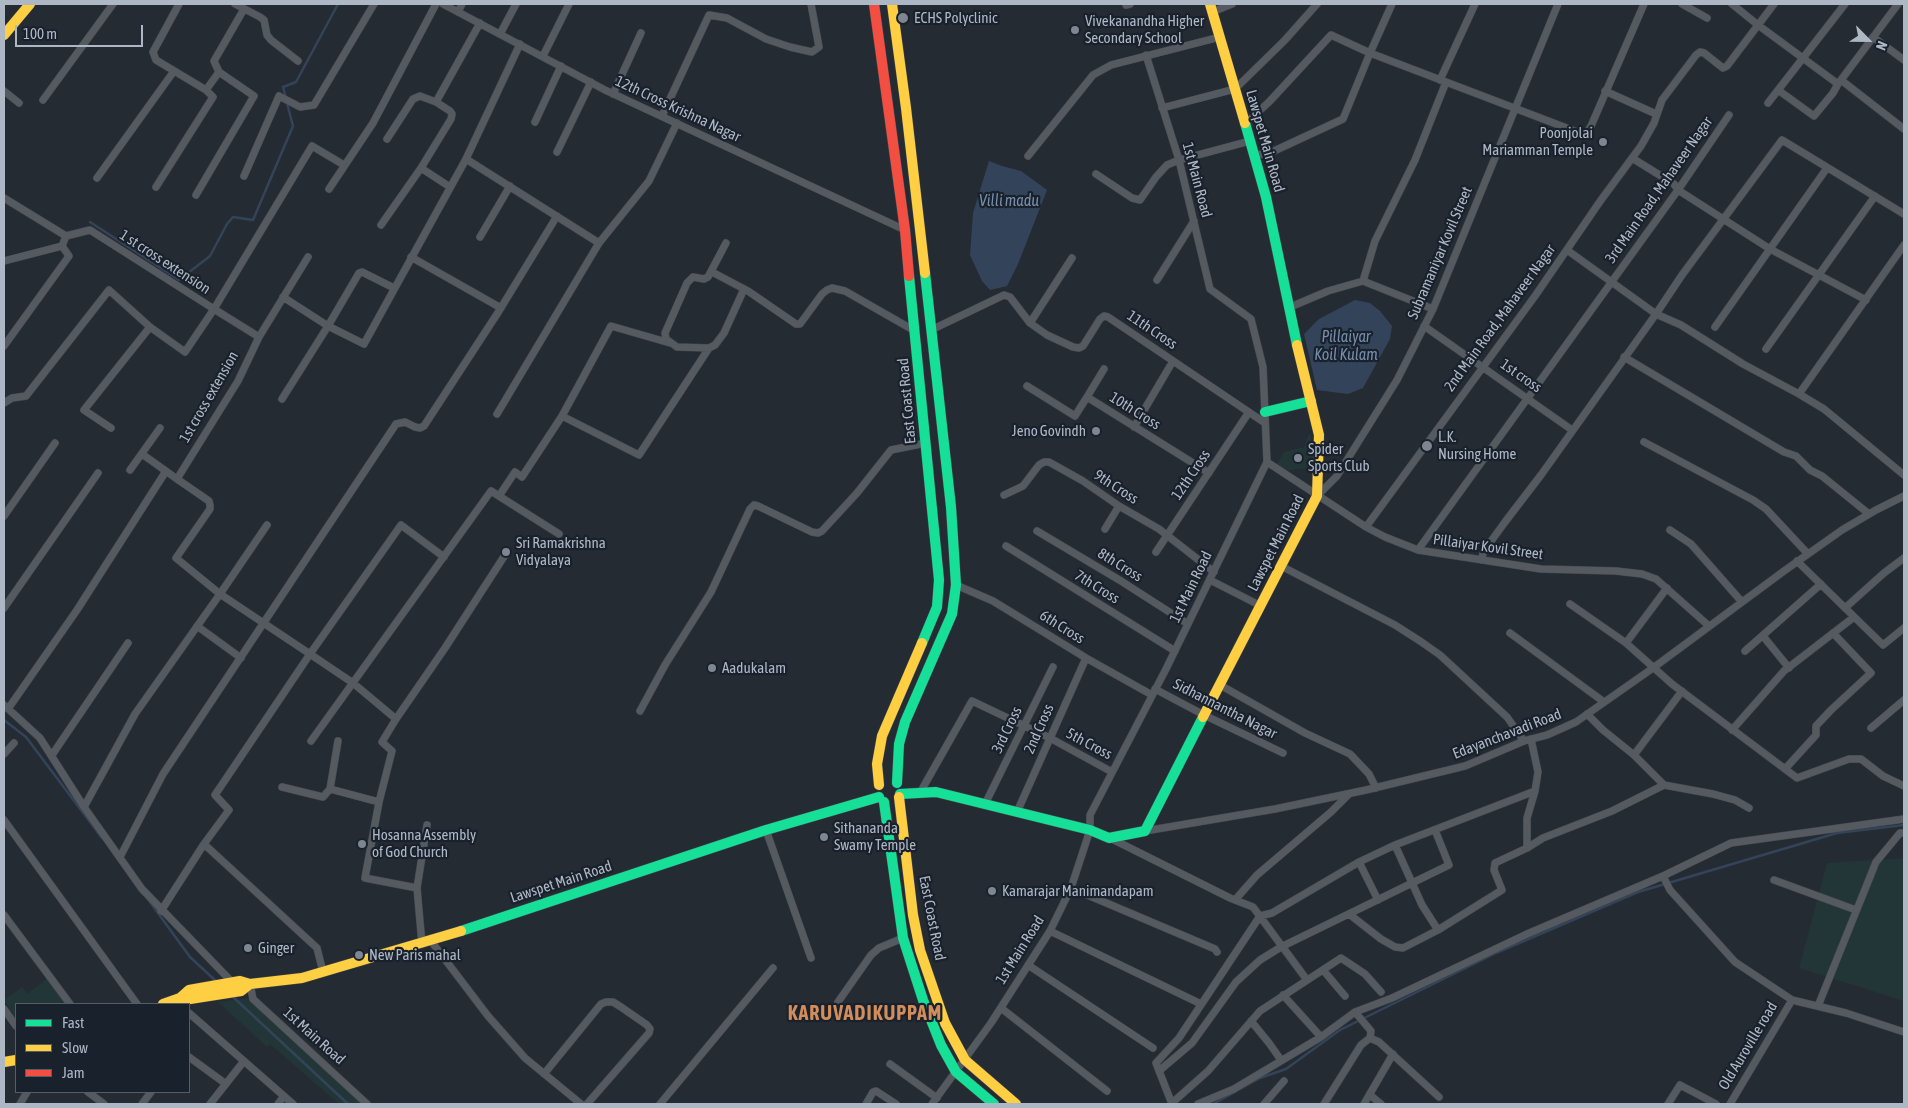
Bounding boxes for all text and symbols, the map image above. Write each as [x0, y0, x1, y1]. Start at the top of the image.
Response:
place label: ECHS Polyclinic [914, 9, 998, 27]
marker: ECHS Polyclinic [896, 11, 910, 25]
place label: Vivekanandha Higher Secondary School [1085, 12, 1204, 47]
scale bar [18, 15, 145, 47]
north arrow [1843, 15, 1893, 65]
marker: Vivekanandha Higher Secondary School [1069, 24, 1081, 36]
text: 100 m [23, 25, 57, 42]
text: N [1873, 39, 1891, 53]
street label: 12th Cross Krishna Nagar [613, 72, 743, 146]
street label: Lawspet Main Road [1242, 88, 1288, 194]
street label: 3rd Main Road, Mahaveer Nagar [1602, 113, 1716, 267]
place label: Poonjolai Mariamman Temple [1482, 124, 1593, 159]
marker: Poonjolai Mariamman Temple [1597, 136, 1609, 148]
street label: 1st Main Road [1178, 140, 1216, 220]
street label: Subramaniyar Kovil Street [1404, 184, 1476, 322]
water label: Villi madu [979, 191, 1039, 211]
street label: 1 st cross extension [116, 226, 214, 298]
street label: 2nd Main Road, Mahaveer Nagar [1441, 241, 1559, 395]
street label: 11th Cross [1124, 307, 1180, 353]
water label: Pillaiyar Koil Kulam [1314, 327, 1378, 365]
street label: 1st cross extension [176, 348, 242, 446]
street label: 1st cross [1497, 355, 1545, 397]
street label: East Coast Road [894, 357, 920, 445]
street label: 10th Cross [1106, 388, 1164, 434]
place label: Jeno Govindh [1012, 422, 1086, 440]
marker: Jeno Govindh [1090, 425, 1102, 437]
place label: L.K. Nursing Home [1438, 428, 1516, 463]
marker: L.K. Nursing Home [1420, 439, 1434, 453]
place label: Spider Sports Club [1308, 440, 1369, 475]
street label: 12th Cross [1168, 447, 1214, 503]
marker: Spider Sports Club [1292, 452, 1304, 464]
street label: 9th Cross [1090, 466, 1142, 508]
street label: Lawspet Main Road [1244, 492, 1308, 594]
street label: Pillaiyar Kovil Street [1432, 530, 1544, 564]
place label: Sri Ramakrishna Vidyalaya [516, 534, 606, 569]
street label: 8th Cross [1094, 544, 1146, 586]
marker: Sri Ramakrishna Vidyalaya [500, 546, 512, 558]
street label: 1st Main Road [1166, 548, 1216, 626]
street label: 7th Cross [1071, 566, 1123, 608]
street label: 6th Cross [1036, 606, 1088, 648]
place label: Aadukalam [722, 659, 786, 677]
marker: Aadukalam [706, 662, 718, 674]
street label: Sidhannantha Nagar [1170, 675, 1280, 743]
street label: 2nd Cross [1020, 701, 1058, 757]
street label: 3rd Cross [988, 704, 1026, 756]
street label: Edayanchavadi Road [1450, 705, 1564, 763]
street label: 5th Cross [1063, 724, 1115, 764]
place label: Sithananda Swamy Temple [834, 819, 916, 854]
place label: Hosanna Assembly of God Church [372, 826, 476, 861]
marker: Sithananda Swamy Temple [818, 831, 830, 843]
marker: Hosanna Assembly of God Church [356, 838, 368, 850]
street label: Lawspet Main Road [508, 857, 614, 907]
street label: East Coast Road [915, 874, 949, 962]
place label: Kamarajar Manimandapam [1002, 882, 1154, 900]
marker: Kamarajar Manimandapam [986, 885, 998, 897]
street label: 1st Main Road [992, 913, 1048, 987]
place label: Ginger [258, 939, 294, 957]
marker: Ginger [242, 942, 254, 954]
place label: New Paris mahal [369, 946, 461, 964]
marker: New Paris mahal [353, 949, 365, 961]
street label: Old Auroville road [1715, 999, 1781, 1093]
district label: KARUVADIKUPPAM [786, 1002, 944, 1026]
legend [15, 1003, 190, 1093]
street label: 1st Main Road [279, 1003, 349, 1069]
text: Fast [62, 1014, 84, 1031]
text: Slow [62, 1039, 88, 1056]
text: Jam [62, 1064, 85, 1081]

